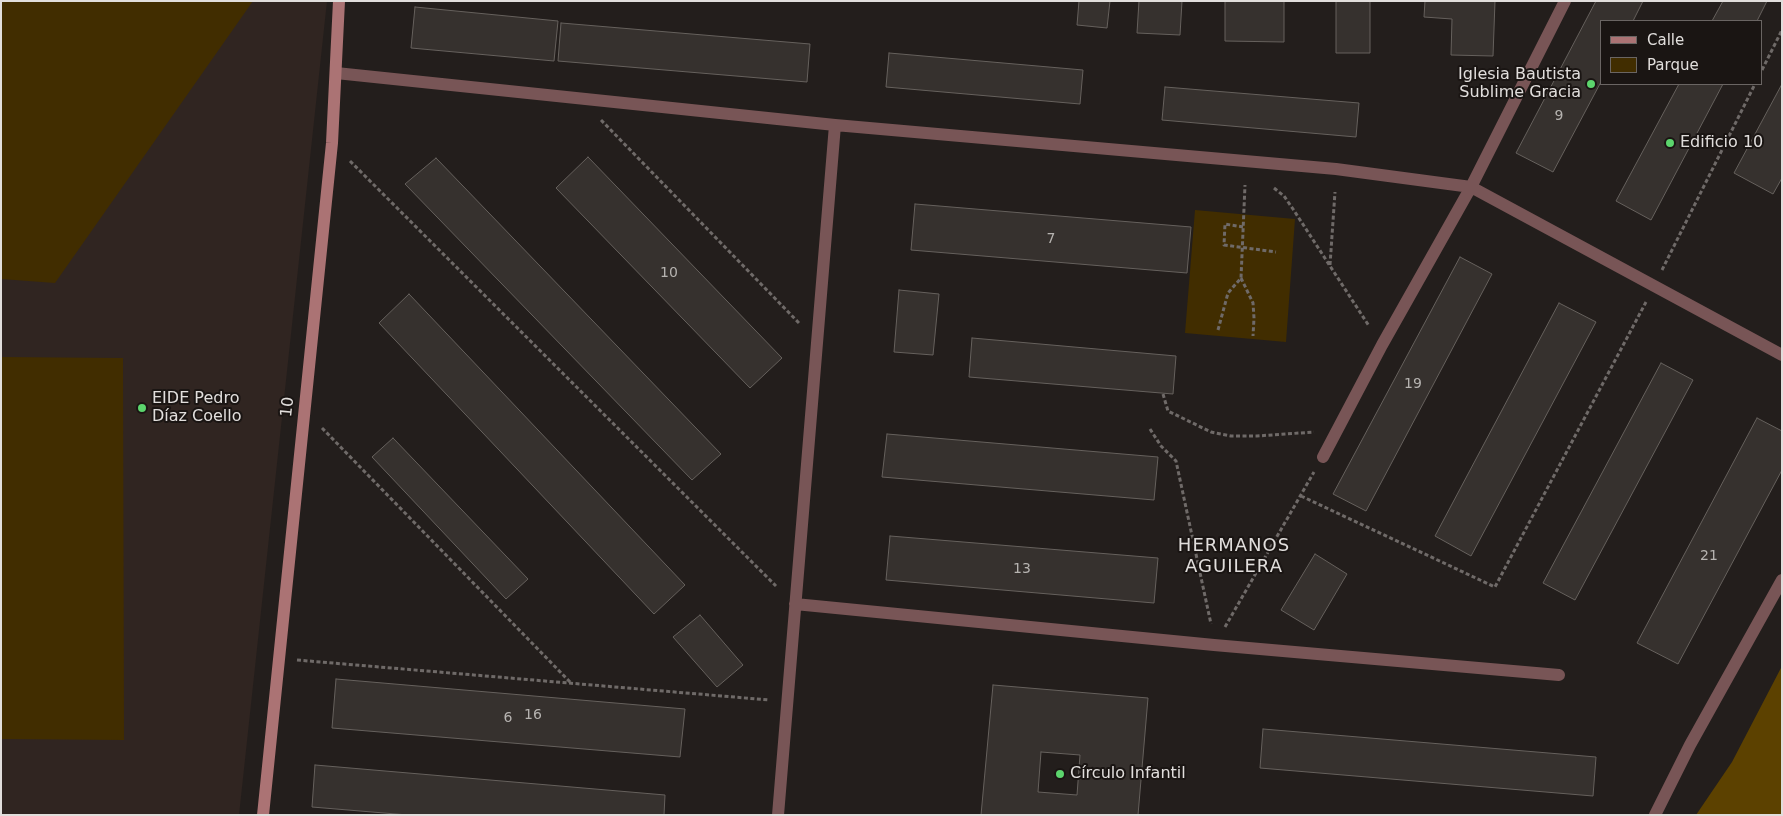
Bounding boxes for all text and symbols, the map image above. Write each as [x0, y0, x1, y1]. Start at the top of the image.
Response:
legend [1600, 20, 1763, 85]
text: Calle [1647, 31, 1684, 49]
text: Parque [1647, 56, 1699, 74]
place label: Iglesia Bautista Sublime Gracia [1458, 65, 1581, 103]
marker: Iglesia Bautista Sublime Gracia [1585, 78, 1597, 90]
house number: 9 [1555, 108, 1563, 124]
place label: Edificio 10 [1680, 133, 1763, 153]
marker: Edificio 10 [1664, 137, 1676, 149]
house number: 7 [1047, 231, 1055, 247]
house number: 10 [660, 265, 678, 281]
house number: 19 [1404, 376, 1422, 392]
place label: EIDE Pedro Díaz Coello [152, 389, 242, 427]
street label: 10 [277, 396, 299, 418]
marker: EIDE Pedro Díaz Coello [136, 402, 148, 414]
district label: HERMANOS AGUILERA [1177, 535, 1291, 578]
house number: 21 [1700, 548, 1718, 564]
house number: 13 [1013, 561, 1031, 577]
house number: 16 [524, 707, 542, 723]
house number: 6 [504, 710, 512, 726]
place label: Círculo Infantil [1070, 764, 1186, 784]
marker: Círculo Infantil [1054, 768, 1066, 780]

